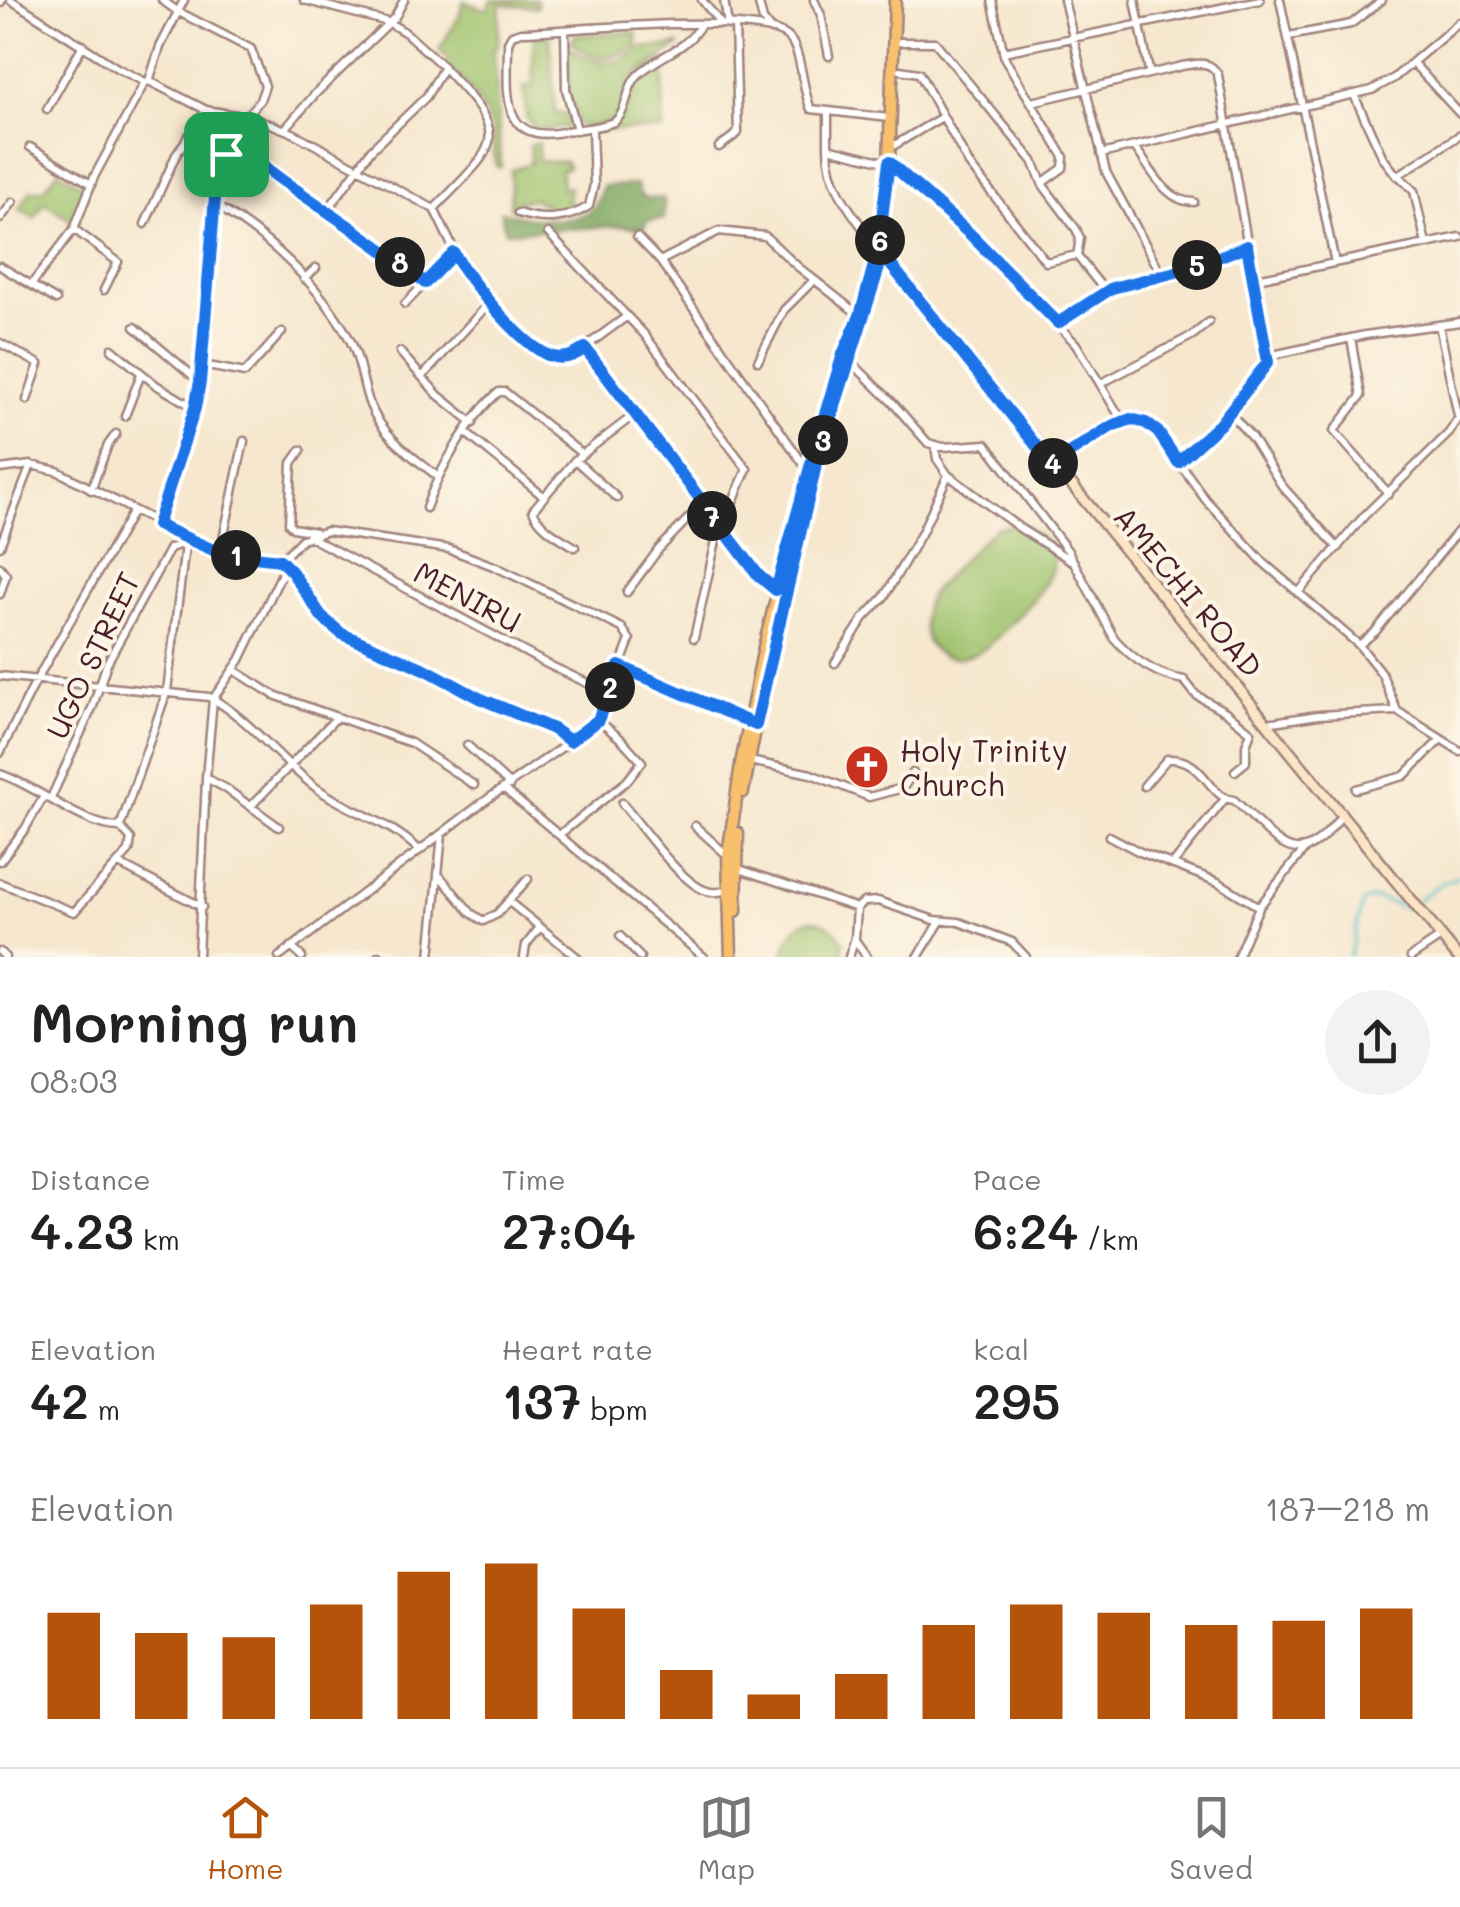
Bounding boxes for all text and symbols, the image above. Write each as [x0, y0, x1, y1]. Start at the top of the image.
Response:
pin [184, 112, 269, 197]
icon: arrive [199, 127, 254, 182]
pin: 6 [855, 215, 905, 265]
text: 6 [872, 222, 888, 258]
pin: 8 [375, 237, 425, 287]
pin: 5 [1172, 240, 1222, 290]
text: 8 [391, 244, 409, 280]
text: 5 [1189, 247, 1205, 283]
pin: 3 [798, 415, 848, 465]
text: 3 [815, 422, 831, 458]
pin: 4 [1028, 438, 1078, 488]
text: 4 [1044, 445, 1062, 481]
pin: 7 [687, 491, 737, 541]
street label: AMECHI ROAD [1106, 497, 1272, 685]
text: 7 [704, 498, 720, 534]
pin: 1 [211, 530, 261, 580]
text: 1 [230, 537, 242, 573]
street label: MENIRU [408, 551, 528, 641]
street label: UGO STREET [36, 565, 148, 745]
pin: 2 [585, 662, 635, 712]
text: 2 [602, 669, 618, 705]
place label: Holy Trinity Church [900, 730, 1068, 804]
church icon: Holy Trinity Church [844, 744, 890, 790]
text: Morning run [30, 985, 358, 1057]
button: share [1325, 990, 1430, 1095]
text: 08:03 [30, 1059, 118, 1101]
text: Distance [30, 1161, 151, 1197]
text: Time [502, 1161, 565, 1197]
text: Pace [973, 1161, 1042, 1197]
text: 4.23 [30, 1197, 134, 1263]
text: 27:04 [502, 1197, 636, 1263]
text: 6:24 [973, 1197, 1078, 1263]
text: km [134, 1221, 180, 1257]
text: /km [1078, 1221, 1139, 1257]
text: Elevation [30, 1331, 156, 1367]
text: Heart rate [502, 1331, 653, 1367]
text: kcal [973, 1331, 1029, 1367]
text: 42 [30, 1367, 89, 1433]
text: 137 [502, 1367, 581, 1433]
text: 295 [973, 1367, 1060, 1433]
text: m [89, 1391, 120, 1427]
text: bpm [581, 1391, 648, 1427]
text: Elevation [30, 1487, 174, 1529]
text: 187–218 m [1265, 1487, 1430, 1529]
tab: Home [207, 1790, 283, 1886]
tab: Map [698, 1790, 755, 1886]
tab: Saved [1170, 1790, 1253, 1886]

